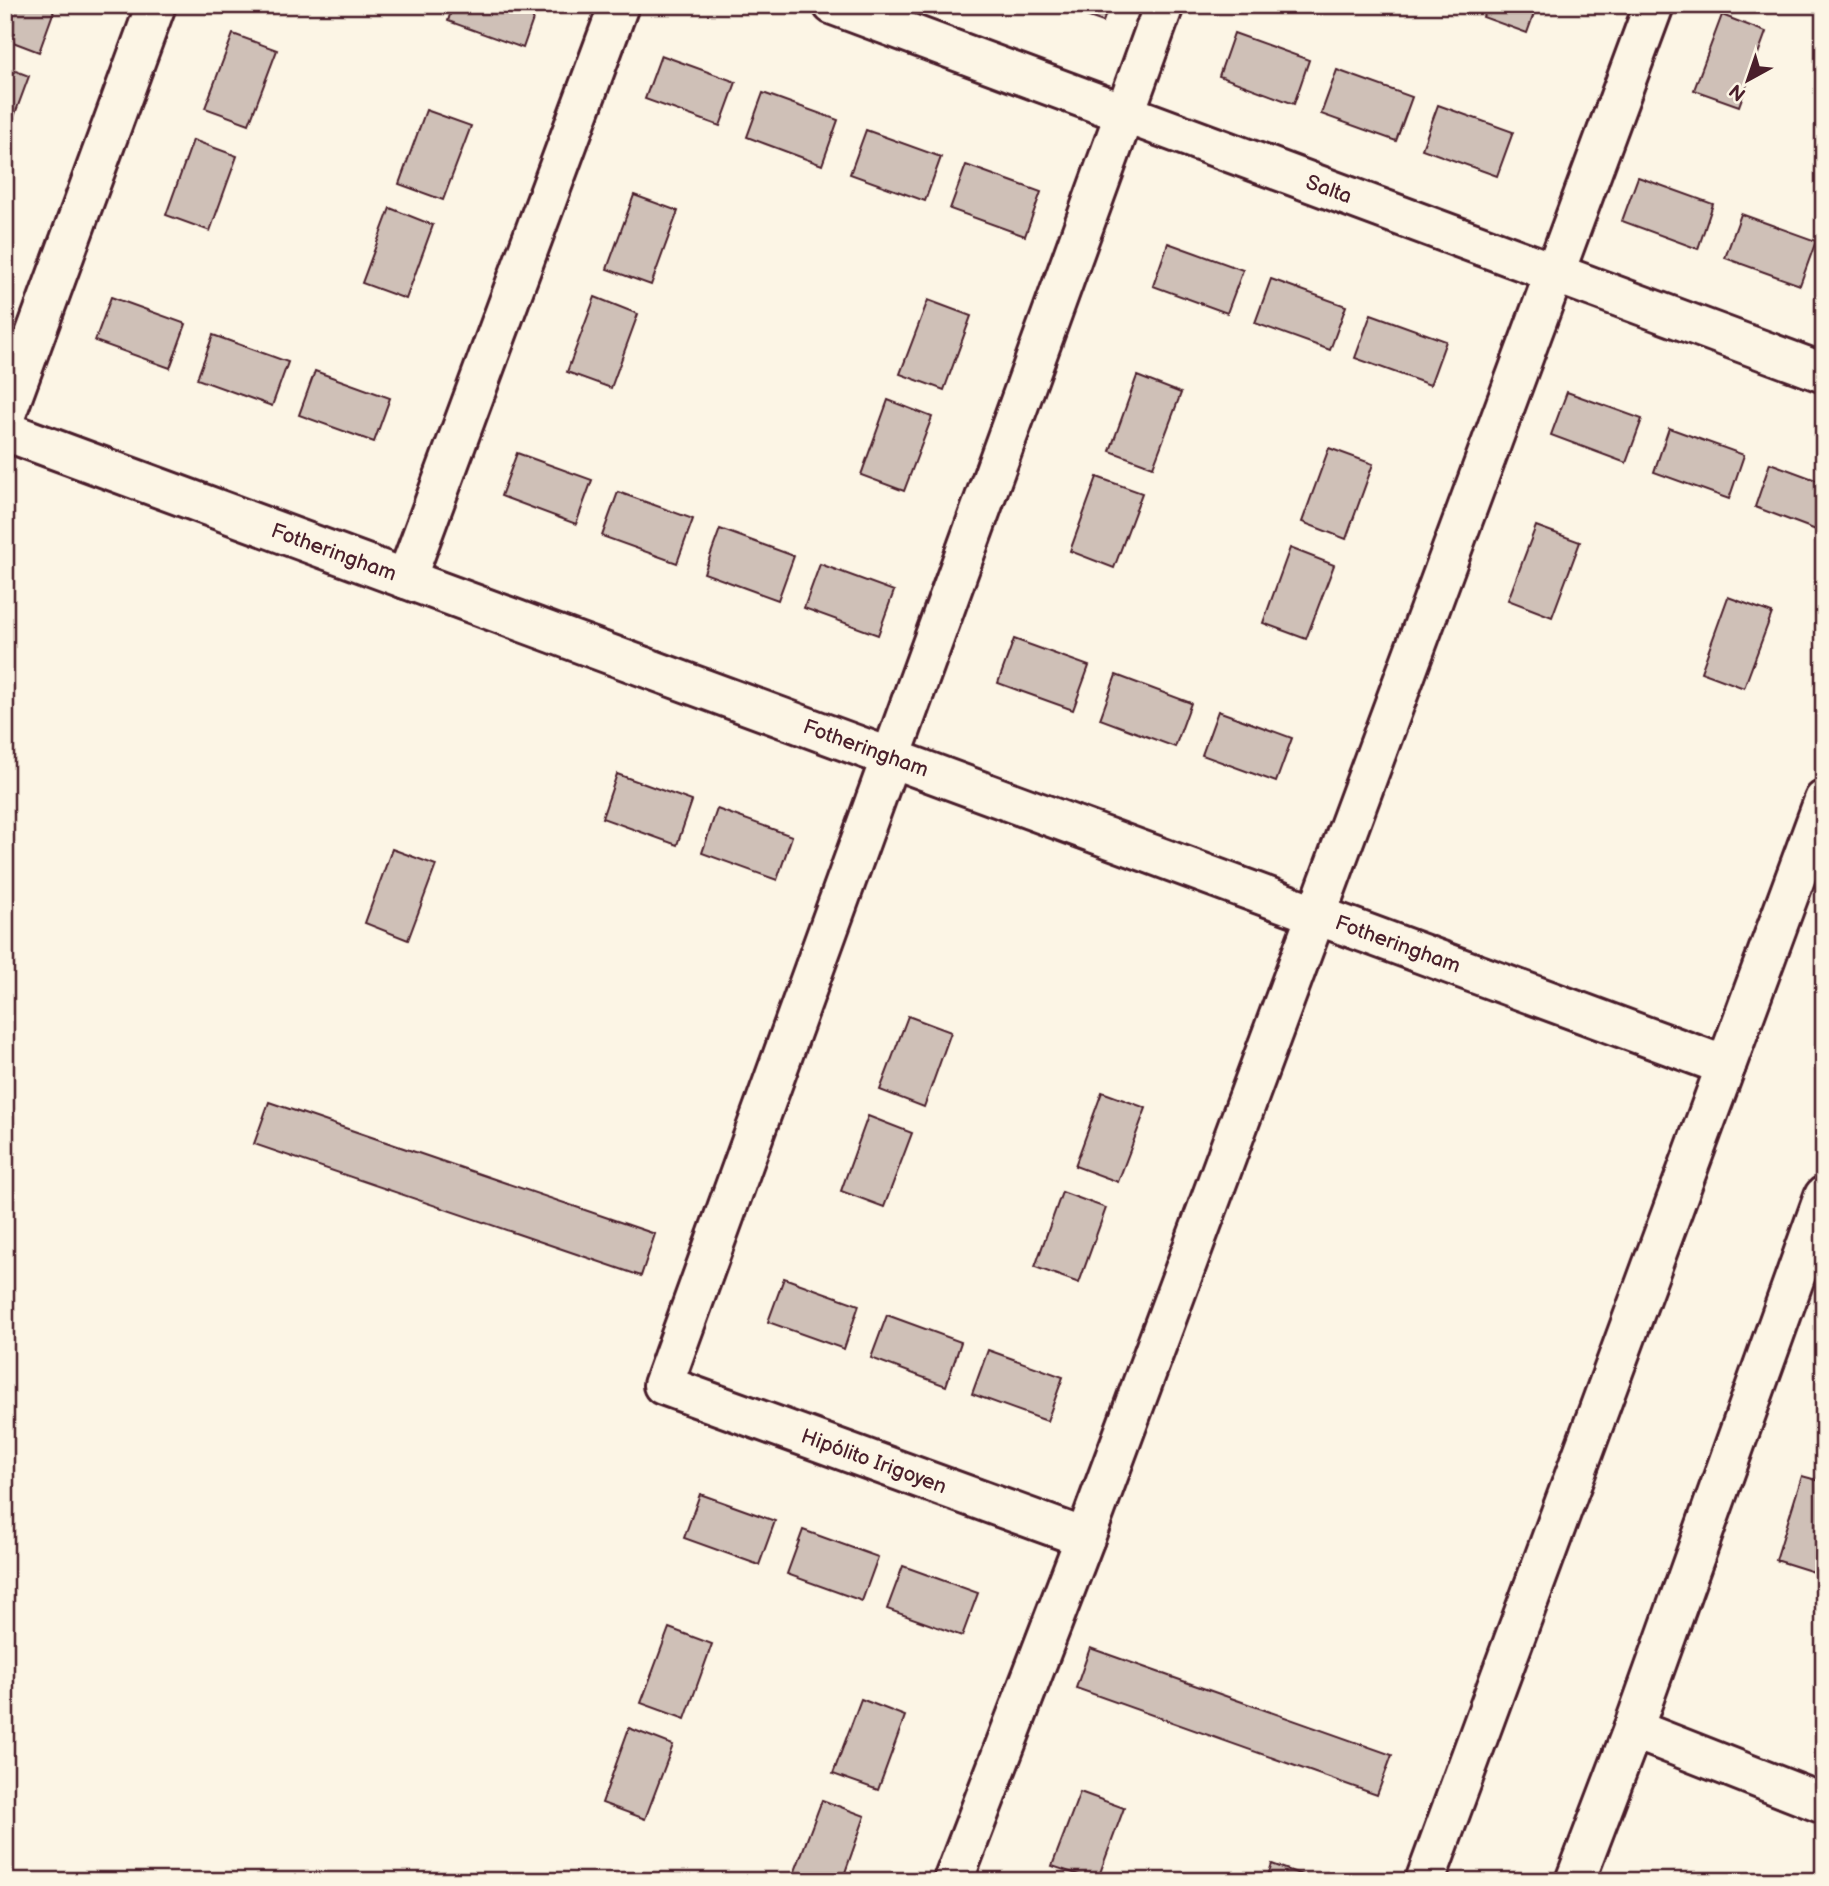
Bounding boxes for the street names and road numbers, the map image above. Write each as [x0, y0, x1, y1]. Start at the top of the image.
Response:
street label: Salta [1302, 170, 1355, 209]
street label: Fotheringham [268, 518, 400, 587]
street label: Fotheringham [800, 714, 932, 783]
street label: Fotheringham [1332, 910, 1464, 979]
street label: Hipólito Irigoyen [798, 1424, 950, 1499]

